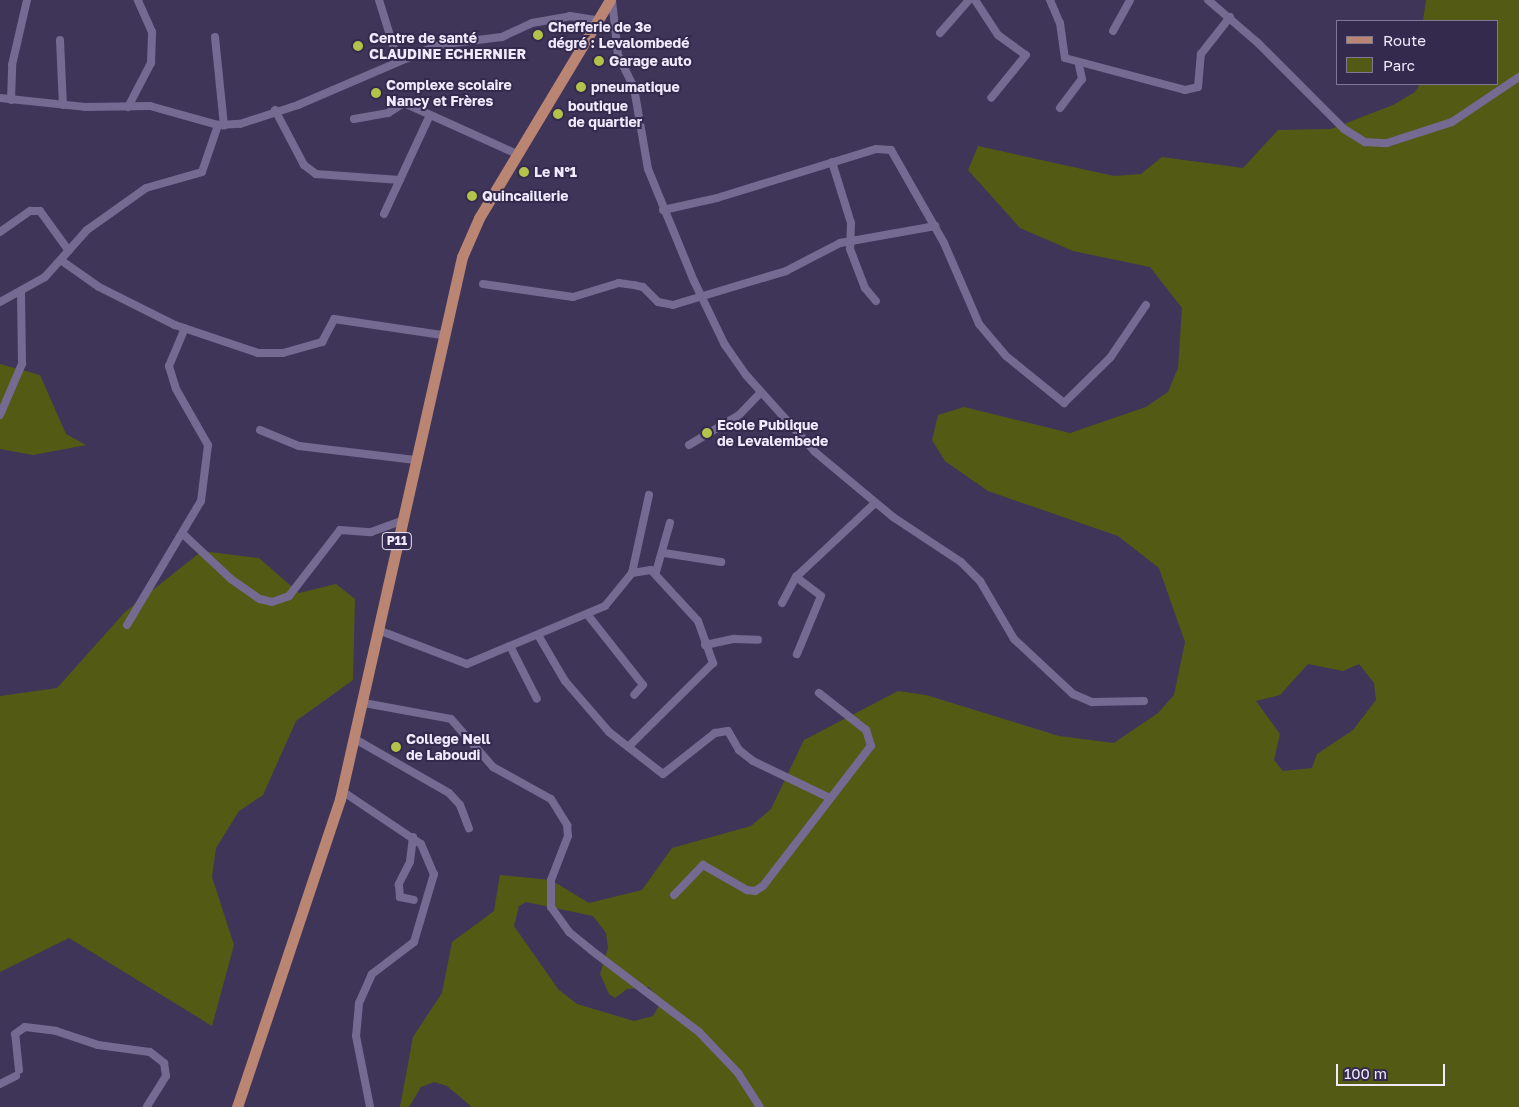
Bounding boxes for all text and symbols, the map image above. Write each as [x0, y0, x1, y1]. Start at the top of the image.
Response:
place label: Chefferie de 3e dégré : Levalombedé [548, 19, 689, 52]
legend [1336, 20, 1499, 85]
marker: Chefferie de 3e dégré : Levalombedé [532, 29, 544, 41]
place label: Centre de santé CLAUDINE ECHERNIER [369, 30, 526, 62]
text: Route [1383, 31, 1426, 49]
marker: Centre de santé CLAUDINE ECHERNIER [351, 39, 365, 53]
place label: Garage auto [609, 53, 692, 69]
marker: Garage auto [593, 55, 605, 67]
text: Parc [1383, 56, 1415, 74]
place label: Complexe scolaire Nancy et Frères [386, 77, 512, 110]
place label: pneumatique [591, 79, 680, 95]
marker: pneumatique [575, 81, 587, 93]
marker: Complexe scolaire Nancy et Frères [370, 87, 382, 99]
place label: boutique de quartier [568, 98, 642, 130]
marker: boutique de quartier [552, 108, 564, 120]
place label: Le N°1 [534, 164, 577, 180]
marker: Le N°1 [518, 166, 530, 178]
place label: Quincaillerie [482, 188, 569, 204]
marker: Quincaillerie [466, 190, 478, 202]
place label: Ecole Publique de Levalembede [717, 417, 828, 450]
marker: Ecole Publique de Levalembede [701, 427, 713, 439]
road number: P11 [381, 532, 413, 550]
place label: College Nell de Laboudi [406, 731, 491, 764]
marker: College Nell de Laboudi [390, 741, 402, 753]
scale bar [1339, 1054, 1448, 1086]
text: 100 m [1344, 1064, 1387, 1082]

